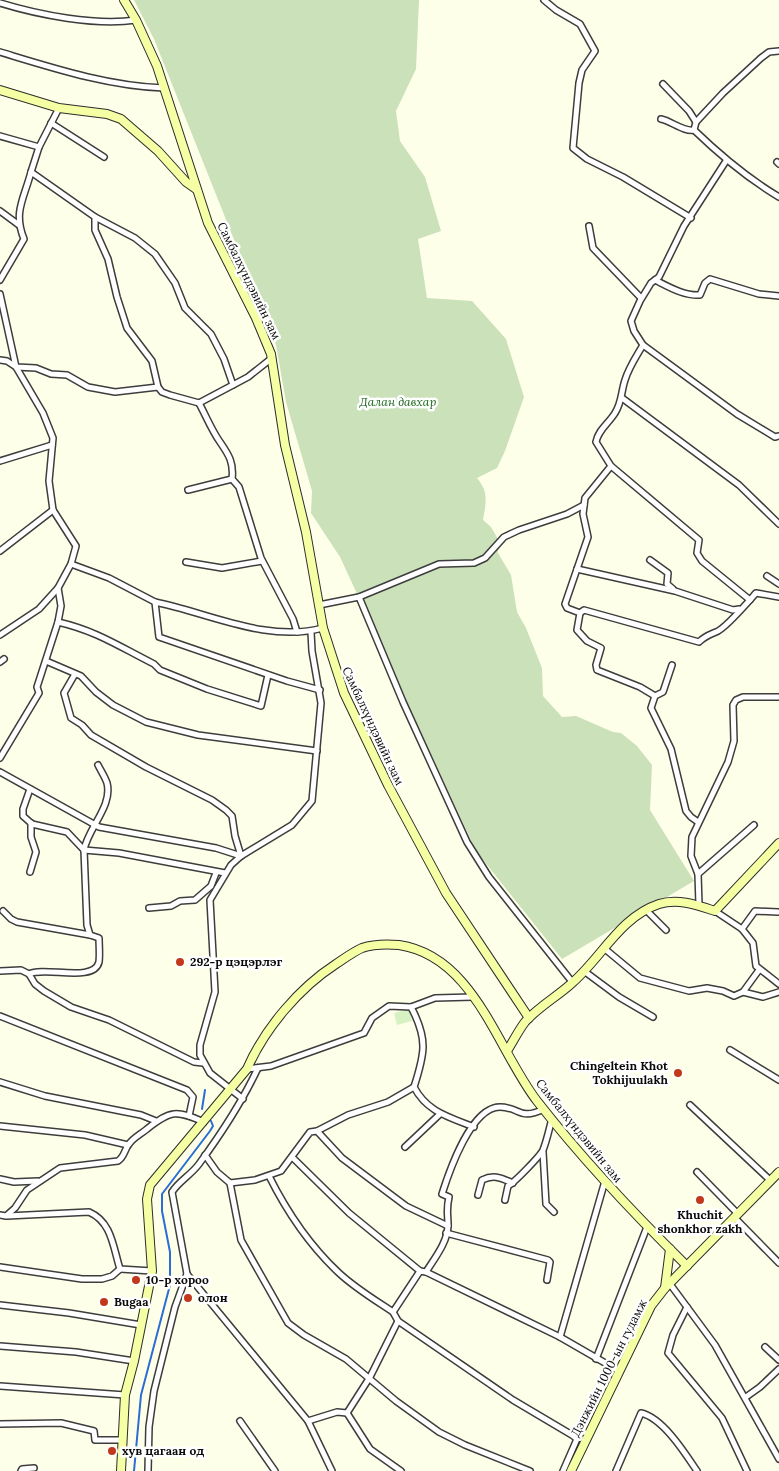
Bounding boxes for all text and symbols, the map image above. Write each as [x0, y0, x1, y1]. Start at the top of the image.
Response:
street label: Самбалхүндэвийн зам [214, 219, 285, 342]
park label: Далан давхар [359, 394, 436, 409]
street label: Самбалхүндэвийн зам [339, 664, 408, 788]
place label: 292-р цэцэрлэг [190, 954, 283, 969]
marker: 292-р цэцэрлэг [174, 956, 186, 968]
place label: Chingeltein Khot Tokhijuulakh [570, 1058, 669, 1087]
marker: Chingeltein Khot Tokhijuulakh [672, 1067, 684, 1079]
street label: Самбалхүндэвийн зам [533, 1076, 626, 1186]
marker: Khuchit shonkhor zakh [694, 1194, 706, 1206]
place label: Khuchit shonkhor zakh [657, 1207, 743, 1236]
place label: 10-р хороо [146, 1272, 209, 1287]
marker: 10-р хороо [130, 1274, 142, 1286]
place label: олон [198, 1290, 228, 1305]
marker: олон [182, 1292, 194, 1304]
place label: Bugaa [114, 1294, 149, 1309]
marker: Bugaa [98, 1296, 110, 1308]
street label: Дэнжийн 1000-ын гудамж [567, 1296, 650, 1439]
place label: хув цагаан од [122, 1443, 204, 1458]
marker: хув цагаан од [106, 1445, 118, 1457]

